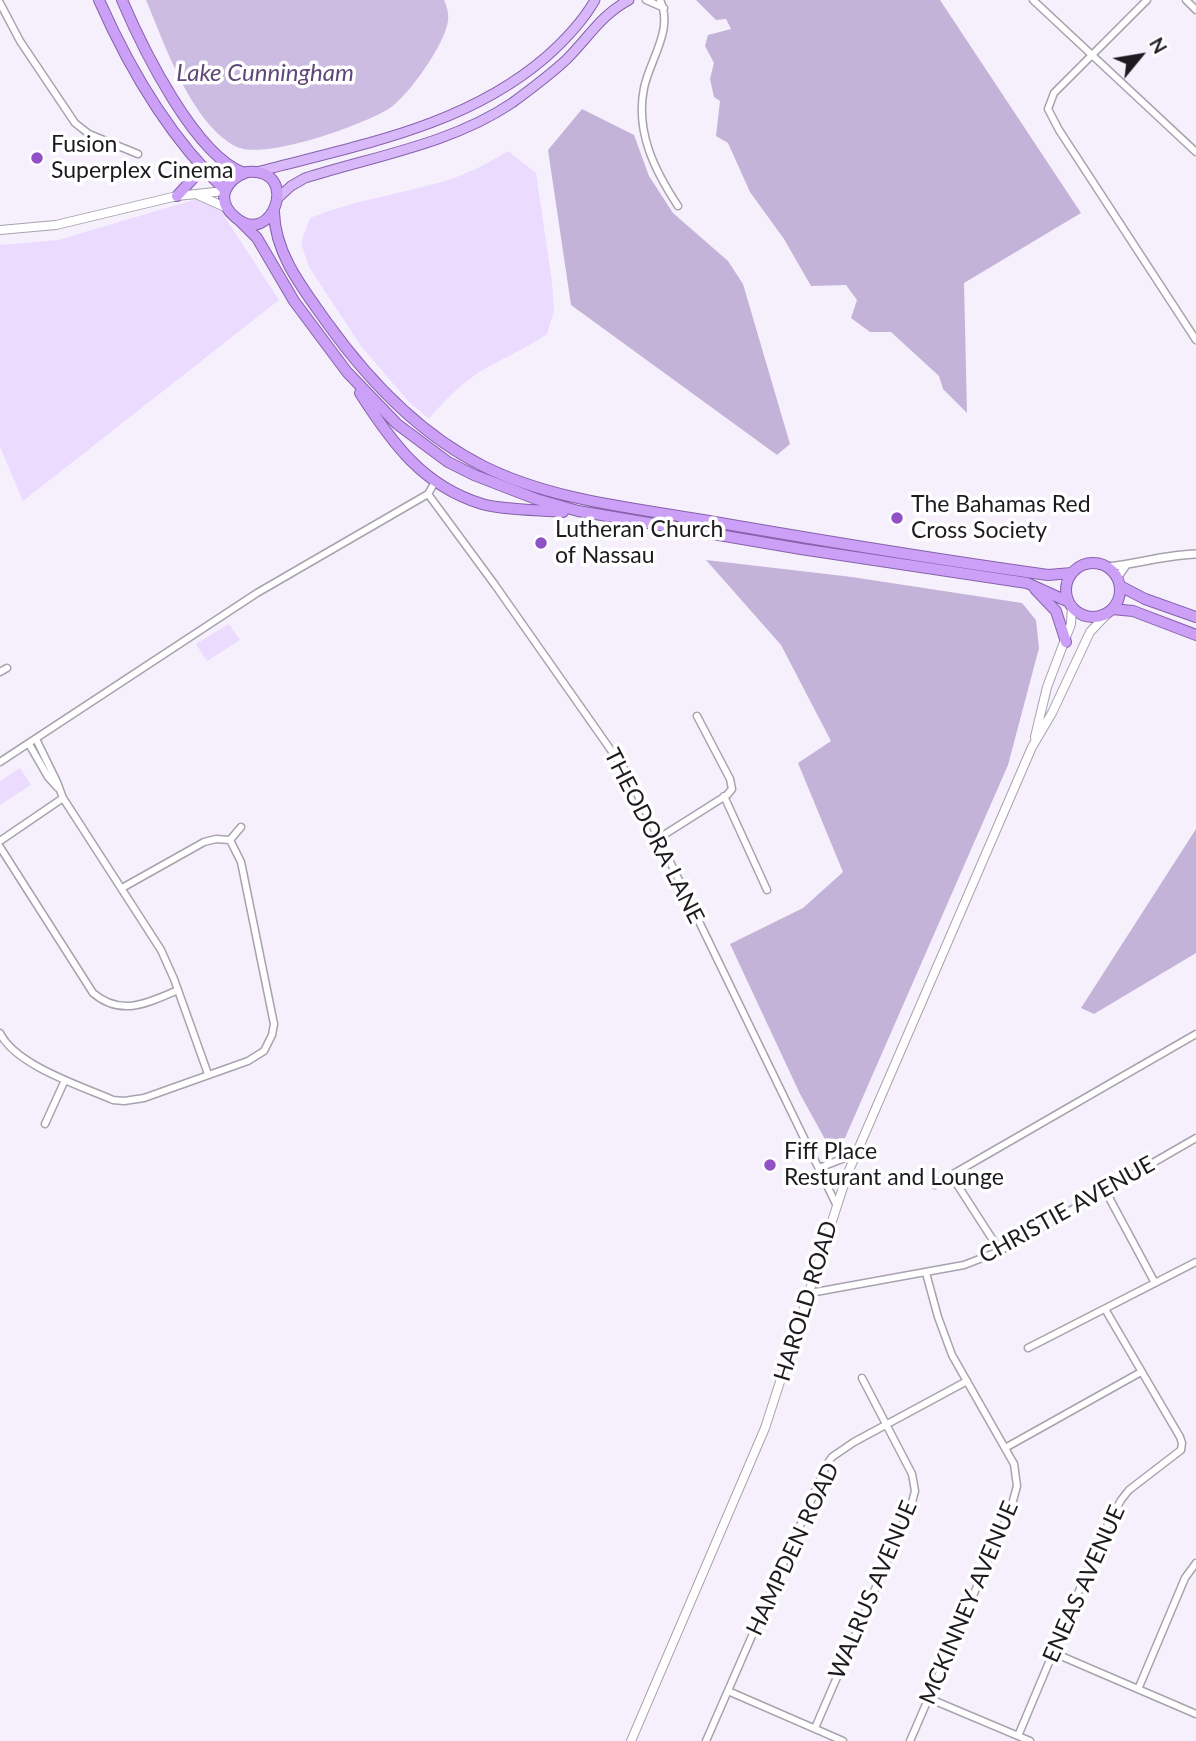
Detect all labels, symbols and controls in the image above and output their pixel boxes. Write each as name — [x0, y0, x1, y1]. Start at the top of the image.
north arrow — [1105, 21, 1175, 91]
text: N — [1145, 33, 1172, 57]
water label: Lake Cunningham — [176, 59, 354, 87]
place label: Fusion Superplex Cinema — [51, 131, 233, 185]
marker: Fusion Superplex Cinema — [29, 150, 45, 166]
place label: The Bahamas Red Cross Society — [911, 491, 1091, 545]
marker: The Bahamas Red Cross Society — [889, 510, 905, 526]
place label: Lutheran Church of Nassau — [555, 516, 723, 570]
marker: Lutheran Church of Nassau — [533, 535, 549, 551]
street label: THEODORA LANE — [598, 744, 710, 928]
place label: Fiff Place Resturant and Lounge — [784, 1138, 1004, 1192]
street label: CHRISTIE AVENUE — [974, 1150, 1160, 1270]
marker: Fiff Place Resturant and Lounge — [762, 1157, 778, 1173]
street label: HAROLD ROAD — [768, 1217, 844, 1385]
street label: HAMPDEN ROAD — [741, 1458, 845, 1640]
street label: WALRUS AVENUE — [823, 1497, 923, 1683]
street label: MCKINNEY AVENUE — [914, 1497, 1024, 1709]
street label: ENEAS AVENUE — [1037, 1501, 1131, 1667]

